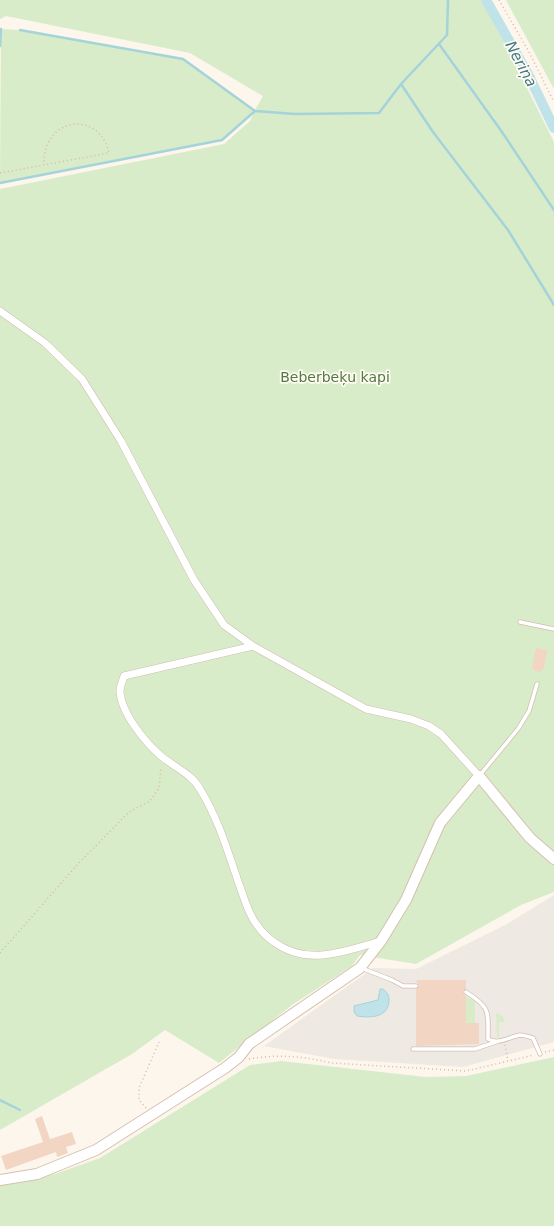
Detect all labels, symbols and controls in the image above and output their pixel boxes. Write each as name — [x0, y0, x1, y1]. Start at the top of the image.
water label: Neriņa — [501, 38, 541, 90]
park label: Beberbeķu kapi — [280, 369, 390, 386]

